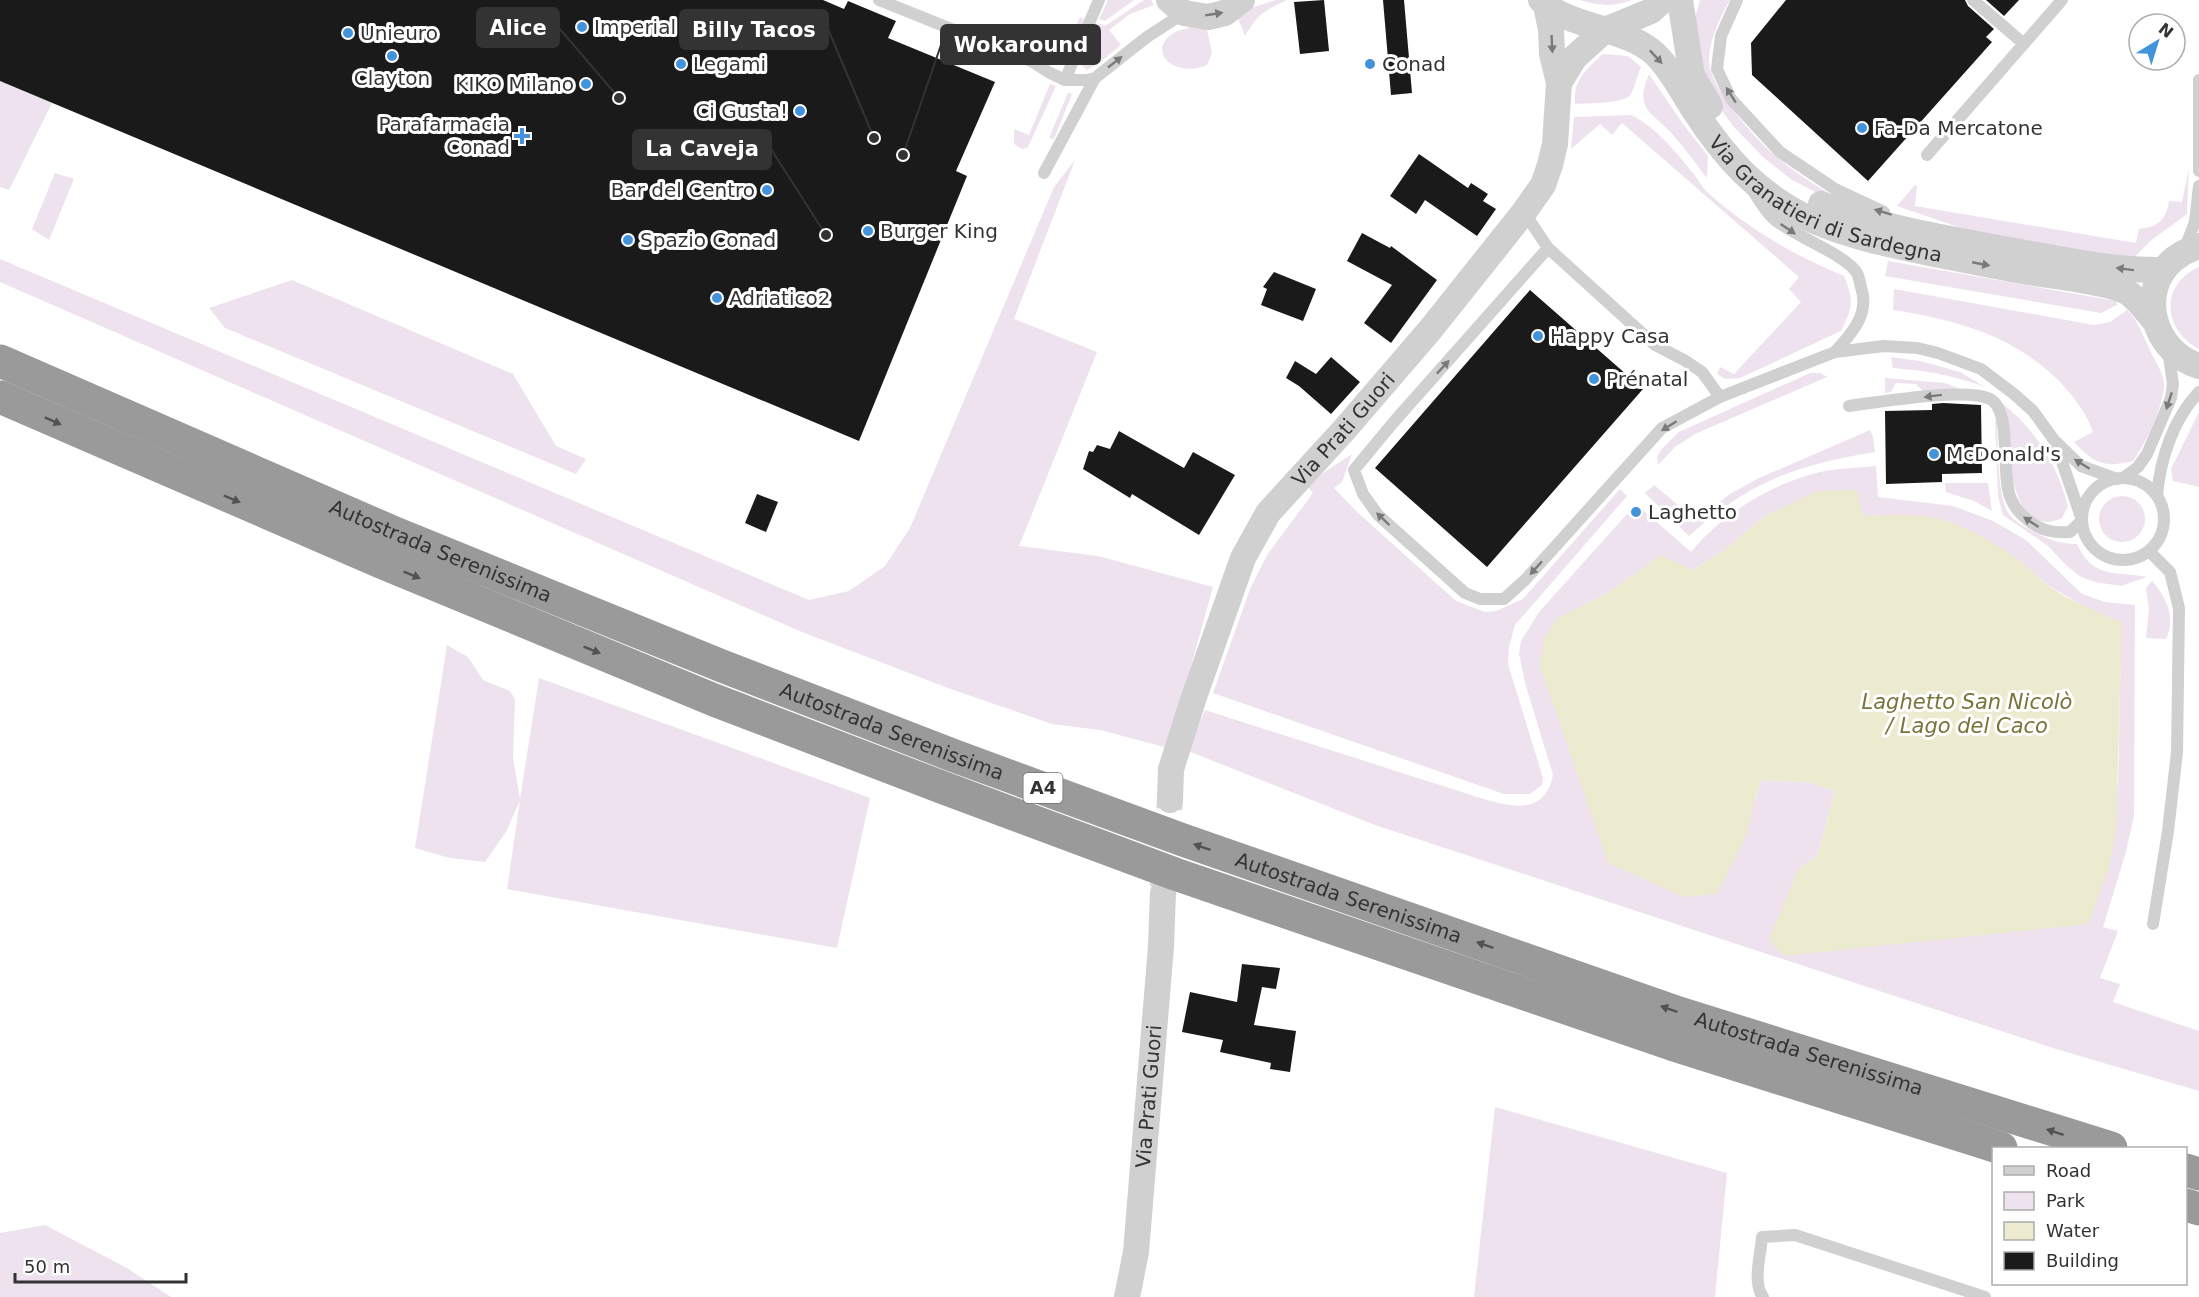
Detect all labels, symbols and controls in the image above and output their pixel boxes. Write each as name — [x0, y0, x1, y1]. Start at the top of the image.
callout: Alice — [477, 8, 559, 47]
callout: Billy Tacos — [680, 10, 828, 49]
one-way arrow — [1205, 10, 1224, 19]
north arrow — [2127, 12, 2187, 72]
place label: Imperial — [594, 15, 676, 39]
text: Alice — [489, 16, 547, 40]
text: Billy Tacos — [692, 18, 816, 42]
text: N — [2155, 19, 2177, 42]
marker: Imperial — [575, 20, 589, 34]
place label: Unieuro — [360, 21, 438, 45]
callout: Wokaround — [941, 25, 1100, 64]
marker: Unieuro — [341, 26, 355, 40]
text: Wokaround — [954, 33, 1088, 57]
one-way arrow — [1547, 35, 1557, 54]
marker: Clayton — [385, 49, 399, 63]
one-way arrow — [1649, 49, 1663, 64]
place label: Legami — [693, 52, 766, 76]
place label: Conad — [1382, 52, 1446, 76]
one-way arrow — [1107, 56, 1123, 69]
marker: Legami — [674, 57, 688, 71]
marker: Conad — [1363, 57, 1377, 71]
place label: Clayton — [354, 66, 430, 90]
place label: KIKO Milano — [455, 72, 574, 96]
marker: KIKO Milano — [579, 77, 593, 91]
one-way arrow — [1726, 87, 1737, 104]
place label: Ci Gusta! — [695, 99, 788, 123]
marker: Ci Gusta! — [793, 104, 807, 118]
place label: Parafarmacia Conad — [378, 112, 510, 159]
place label: Fa-Da Mercatone — [1874, 116, 2043, 140]
marker: Fa-Da Mercatone — [1855, 121, 1869, 135]
marker: Parafarmacia Conad — [515, 129, 529, 143]
callout: La Caveja — [633, 130, 771, 169]
street label: Via Granatieri di Sardegna — [1704, 131, 1944, 267]
text: La Caveja — [645, 137, 759, 161]
place label: Bar del Centro — [611, 178, 755, 202]
marker: Bar del Centro — [760, 183, 774, 197]
one-way arrow — [1874, 207, 1892, 216]
place label: Burger King — [880, 219, 998, 243]
one-way arrow — [1780, 223, 1796, 234]
marker: Burger King — [861, 224, 875, 238]
place label: Spazio Conad — [640, 228, 776, 252]
marker: Spazio Conad — [621, 233, 635, 247]
one-way arrow — [1972, 260, 1991, 269]
one-way arrow — [2116, 265, 2135, 274]
place label: Adriatico2 — [729, 286, 830, 310]
marker: Adriatico2 — [710, 291, 724, 305]
place label: Happy Casa — [1550, 324, 1670, 348]
marker: Happy Casa — [1531, 329, 1545, 343]
one-way arrow — [1436, 360, 1450, 374]
place label: Prénatal — [1606, 367, 1688, 391]
street label: Via Prati Guori — [1287, 368, 1400, 491]
marker: Prénatal — [1587, 372, 1601, 386]
one-way arrow — [1923, 391, 1942, 401]
one-way arrow — [2164, 393, 2173, 411]
one-way arrow — [45, 417, 62, 426]
one-way arrow — [1661, 420, 1677, 431]
place label: McDonald's — [1946, 442, 2061, 466]
marker: McDonald's — [1927, 447, 1941, 461]
one-way arrow — [2074, 459, 2091, 470]
one-way arrow — [224, 494, 241, 503]
street label: Autostrada Serenissima — [326, 494, 555, 608]
place label: Laghetto — [1648, 500, 1737, 524]
marker: Laghetto — [1629, 505, 1643, 519]
one-way arrow — [1377, 513, 1391, 527]
one-way arrow — [2024, 516, 2040, 528]
one-way arrow — [1530, 561, 1544, 575]
one-way arrow — [403, 570, 421, 580]
one-way arrow — [583, 646, 601, 655]
street label: Autostrada Serenissima — [777, 678, 1007, 785]
water label: Laghetto San Nicolò / Lago del Caco — [1862, 690, 2072, 738]
road number: A4 — [1024, 773, 1062, 803]
one-way arrow — [1193, 841, 1211, 851]
street label: Autostrada Serenissima — [1232, 847, 1465, 948]
one-way arrow — [1476, 940, 1494, 950]
one-way arrow — [1660, 1004, 1678, 1014]
street label: Autostrada Serenissima — [1692, 1007, 1926, 1101]
street label: Via Prati Guori — [1131, 1024, 1167, 1169]
one-way arrow — [2046, 1126, 2064, 1136]
legend — [1992, 1147, 2187, 1285]
text: Road — [2046, 1160, 2091, 1181]
text: Park — [2046, 1190, 2085, 1211]
text: Water — [2046, 1220, 2100, 1241]
scale bar — [15, 1246, 186, 1284]
text: Building — [2046, 1250, 2119, 1271]
text: 50 m — [24, 1256, 70, 1277]

